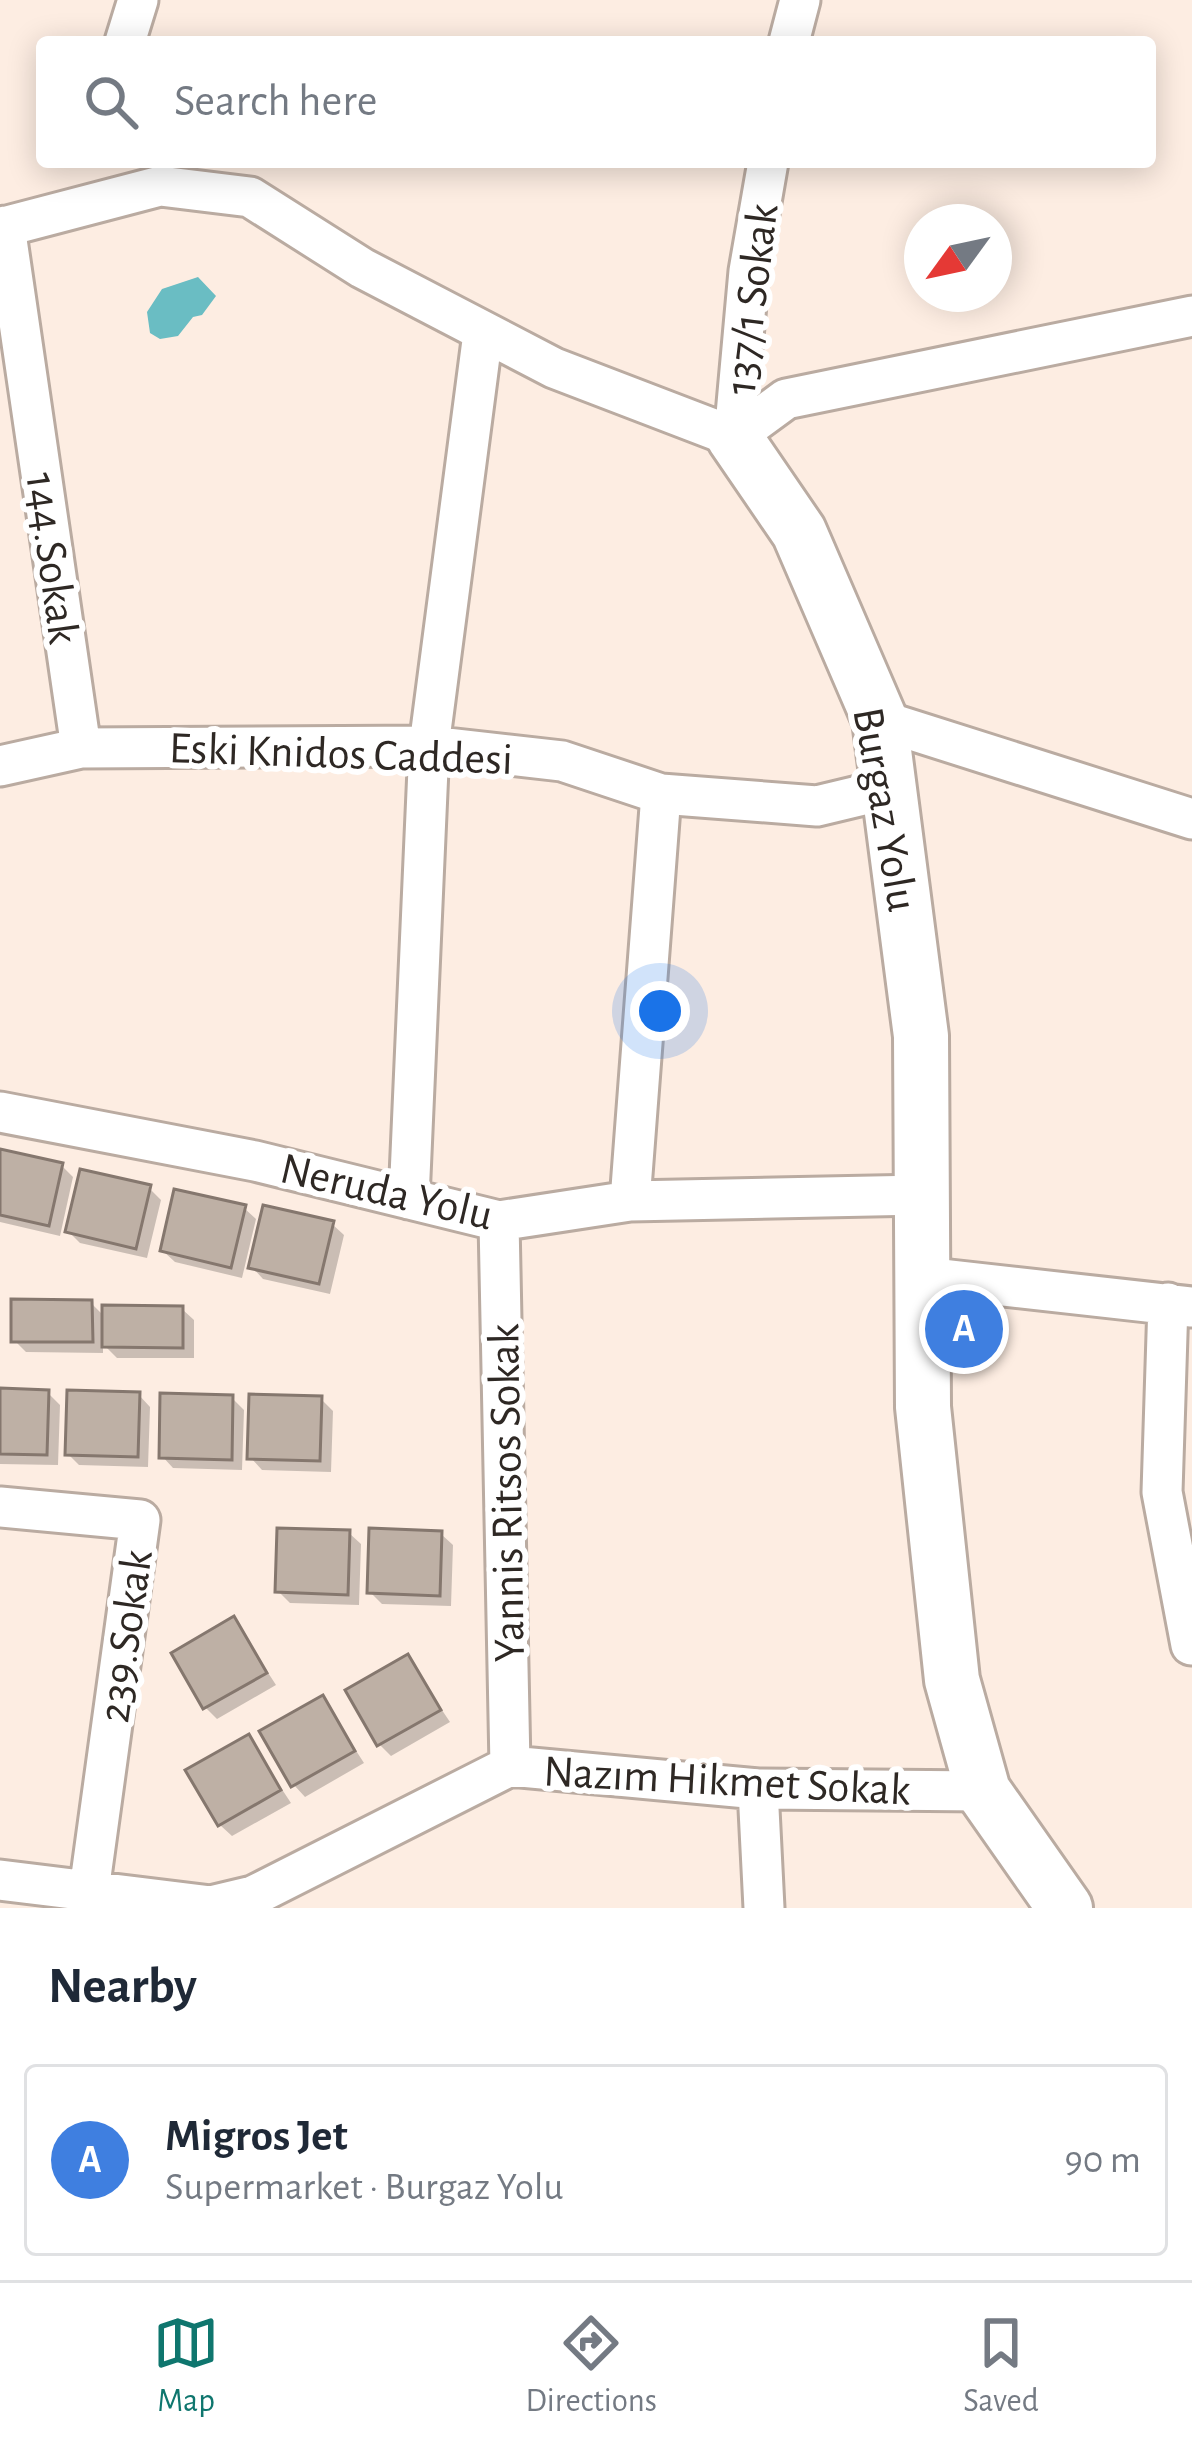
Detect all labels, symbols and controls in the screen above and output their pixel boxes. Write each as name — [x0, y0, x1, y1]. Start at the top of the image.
search box — [36, 36, 1156, 168]
icon: search — [78, 69, 144, 135]
text: Search here — [174, 79, 377, 124]
street label: 137/1 Sokak — [718, 201, 787, 397]
north arrow — [904, 204, 1012, 312]
street label: 144.Sokak — [17, 470, 86, 647]
street label: Burgaz Yolu — [844, 704, 925, 915]
street label: Eski Knidos Caddesi — [168, 726, 514, 783]
your location — [630, 981, 690, 1041]
street label: Neruda Yolu — [276, 1146, 497, 1239]
pin: A — [925, 1284, 1003, 1374]
street label: Yannis Ritsos Sokak — [482, 1323, 533, 1663]
street label: 239.Sokak — [92, 1547, 161, 1726]
street label: Nazım Hikmet Sokak — [542, 1749, 912, 1814]
text: Nearby — [48, 1961, 197, 2012]
text: Migros Jet — [165, 2114, 348, 2159]
text: A — [78, 2141, 102, 2180]
text: 90 m — [1064, 2141, 1141, 2180]
text: Supermarket · Burgaz Yolu — [165, 2168, 563, 2207]
tab: Map — [153, 2310, 219, 2422]
tab: Directions — [525, 2310, 657, 2422]
tab: Saved — [963, 2310, 1039, 2422]

